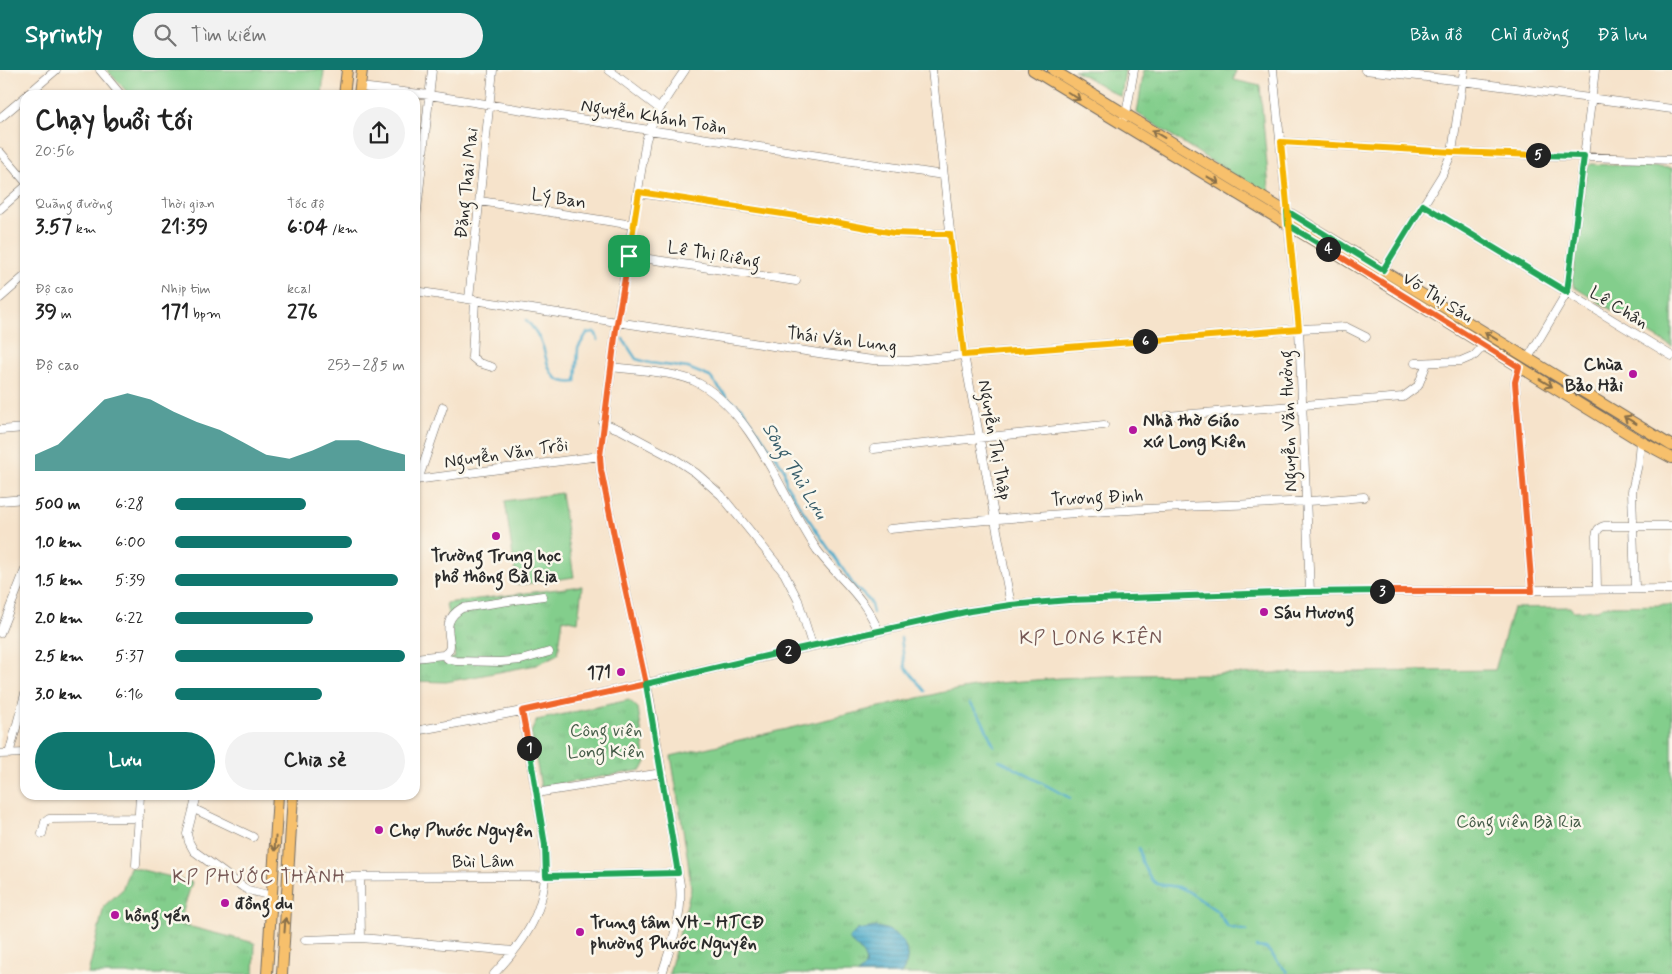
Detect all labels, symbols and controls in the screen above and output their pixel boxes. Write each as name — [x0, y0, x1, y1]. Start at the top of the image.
search box — [133, 13, 483, 58]
text: Sprintly — [25, 20, 103, 51]
icon: search — [151, 21, 179, 49]
text: Tìm kiếm — [191, 23, 267, 48]
text: Bản đồ — [1410, 23, 1462, 47]
text: Chỉ đường — [1490, 23, 1569, 47]
text: Đã lưu — [1597, 23, 1647, 47]
one-way arrow — [1067, 91, 1081, 101]
street label: Nguyễn Khánh Toàn — [579, 94, 729, 142]
text: Chạy buổi tối — [35, 103, 193, 140]
button: share — [353, 107, 405, 159]
street label: Đặng Thai Mai — [449, 126, 487, 240]
one-way arrow — [1152, 128, 1166, 138]
text: 20:56 — [35, 141, 75, 162]
pin: 5 — [1526, 142, 1550, 168]
text: 5 — [1534, 146, 1543, 164]
one-way arrow — [1206, 176, 1220, 186]
street label: Lý Ban — [530, 183, 588, 215]
text: Quãng đường — [35, 195, 113, 213]
text: Thời gian — [161, 195, 215, 213]
text: Tốc độ — [287, 195, 325, 213]
text: 3.57 — [35, 213, 72, 241]
text: 21:39 — [161, 213, 208, 241]
text: 6:04 — [287, 213, 328, 241]
text: km — [72, 220, 96, 238]
text: /km — [328, 220, 358, 238]
pin — [608, 235, 650, 277]
street label: Lê Thị Riêng — [665, 236, 762, 276]
pin: 4 — [1316, 236, 1340, 262]
text: 4 — [1324, 240, 1333, 258]
icon: arrive — [615, 242, 643, 270]
street label: Võ Thị Sáu — [1398, 267, 1477, 329]
text: Độ cao — [35, 280, 73, 298]
text: Nhịp tim — [161, 280, 211, 298]
text: kcal — [287, 280, 311, 298]
street label: Lê Chân — [1585, 281, 1652, 335]
text: 39 — [35, 298, 57, 326]
text: 171 — [161, 298, 189, 326]
text: 276 — [287, 298, 318, 326]
text: m — [57, 305, 72, 323]
text: bpm — [189, 305, 221, 323]
street label: Thái Văn Lung — [785, 321, 898, 359]
pin: 6 — [1132, 328, 1158, 354]
one-way arrow — [1485, 331, 1499, 341]
text: 6 — [1142, 332, 1149, 350]
street label: Nguyễn Văn Hưởng — [1275, 350, 1305, 492]
place label: Chùa Bảo Hải — [1565, 353, 1623, 398]
text: Độ cao — [35, 355, 79, 376]
text: 253–285 m — [327, 355, 405, 376]
marker: Chùa Bảo Hải — [1627, 368, 1639, 380]
street label: Nguyễn Thị Thập — [970, 378, 1016, 503]
one-way arrow — [1538, 379, 1552, 389]
place label: Nhà thờ Giáo xứ Long Kiên — [1143, 409, 1246, 456]
one-way arrow — [1624, 415, 1638, 425]
water label: Sông Thủ Lựu — [754, 418, 834, 526]
marker: Nhà thờ Giáo xứ Long Kiên — [1127, 424, 1139, 436]
street label: Nguyễn Văn Trỗi — [443, 433, 570, 477]
street label: Trương Định — [1050, 484, 1144, 514]
text: 500 m — [35, 494, 80, 515]
text: 6:28 — [115, 494, 144, 515]
marker: Trường Trung học phổ thông Bà Rịa — [490, 530, 502, 542]
text: 1.0 km — [35, 532, 82, 553]
text: 6:00 — [115, 532, 146, 553]
place label: Trường Trung học phổ thông Bà Rịa — [431, 544, 562, 591]
text: 1.5 km — [35, 570, 83, 591]
text: 5:39 — [115, 570, 146, 591]
pin: 3 — [1370, 578, 1394, 604]
text: 3 — [1379, 582, 1386, 600]
place label: Sáu Hương — [1274, 601, 1354, 627]
marker: Sáu Hương — [1258, 606, 1270, 618]
text: 2.0 km — [35, 608, 83, 629]
text: 6:22 — [115, 608, 144, 629]
district label: KP LONG KIÊN — [1019, 625, 1163, 651]
pin: 2 — [776, 638, 800, 664]
text: 2 — [785, 642, 792, 660]
text: 2.5 km — [35, 646, 83, 667]
text: 5:37 — [115, 646, 144, 667]
place label: 171 — [587, 661, 611, 685]
marker: 171 — [615, 666, 627, 678]
text: 3.0 km — [35, 684, 82, 705]
text: 6:16 — [115, 684, 143, 705]
park label: Công viên Long Kiên — [567, 719, 645, 765]
button: Lưu — [35, 732, 215, 790]
button: Chia sẻ — [225, 732, 405, 790]
pin: 1 — [516, 736, 542, 760]
text: 1 — [526, 739, 533, 757]
park label: Công viên Bà Rịa — [1456, 810, 1582, 836]
place label: Chợ Phước Nguyên — [389, 819, 533, 845]
marker: Chợ Phước Nguyên — [373, 824, 385, 836]
one-way arrow — [271, 835, 280, 851]
street label: Bùi Lâm — [452, 849, 514, 875]
district label: KP PHƯỚC THÀNH — [172, 865, 346, 890]
place label: đồng du — [235, 892, 292, 918]
marker: đồng du — [219, 897, 231, 909]
place label: hồng yến — [125, 904, 190, 930]
marker: hồng yến — [109, 909, 121, 921]
place label: Trung tâm VH - HTCĐ phường Phước Nguyên — [590, 911, 764, 958]
one-way arrow — [280, 918, 289, 934]
marker: Trung tâm VH - HTCĐ phường Phước Nguyên — [574, 926, 586, 938]

